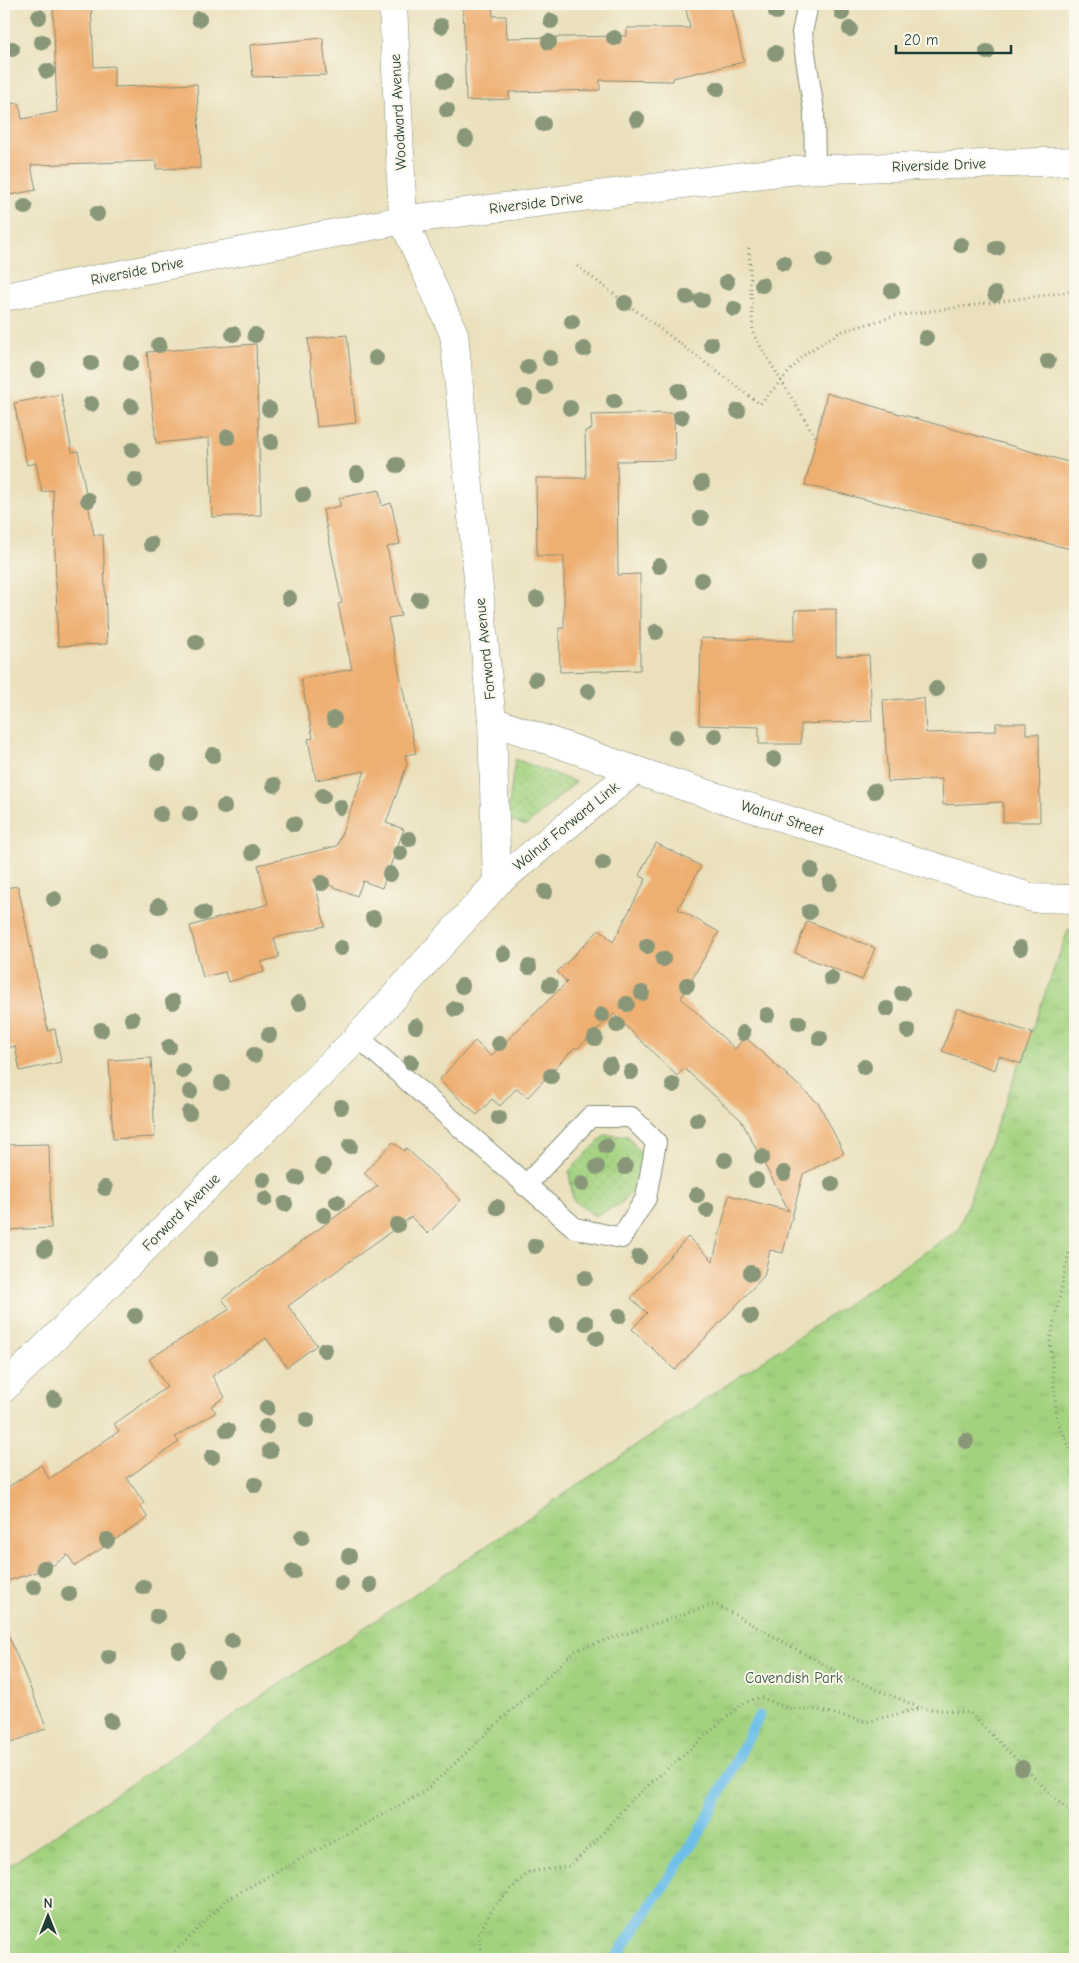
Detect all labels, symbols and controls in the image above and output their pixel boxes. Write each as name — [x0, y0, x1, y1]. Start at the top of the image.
scale bar — [896, 22, 1012, 54]
text: 20 m — [904, 31, 938, 49]
street label: Woodward Avenue — [386, 53, 410, 171]
street label: Riverside Drive — [892, 154, 987, 176]
street label: Riverside Drive — [488, 188, 584, 218]
street label: Riverside Drive — [89, 253, 185, 289]
street label: Forward Avenue — [471, 597, 499, 701]
street label: Walnut Forward Link — [509, 777, 623, 874]
street label: Walnut Street — [738, 796, 826, 840]
street label: Forward Avenue — [138, 1169, 224, 1255]
park label: Cavendish Park — [745, 1669, 844, 1687]
north arrow — [22, 1890, 72, 1940]
text: N — [43, 1895, 53, 1912]

